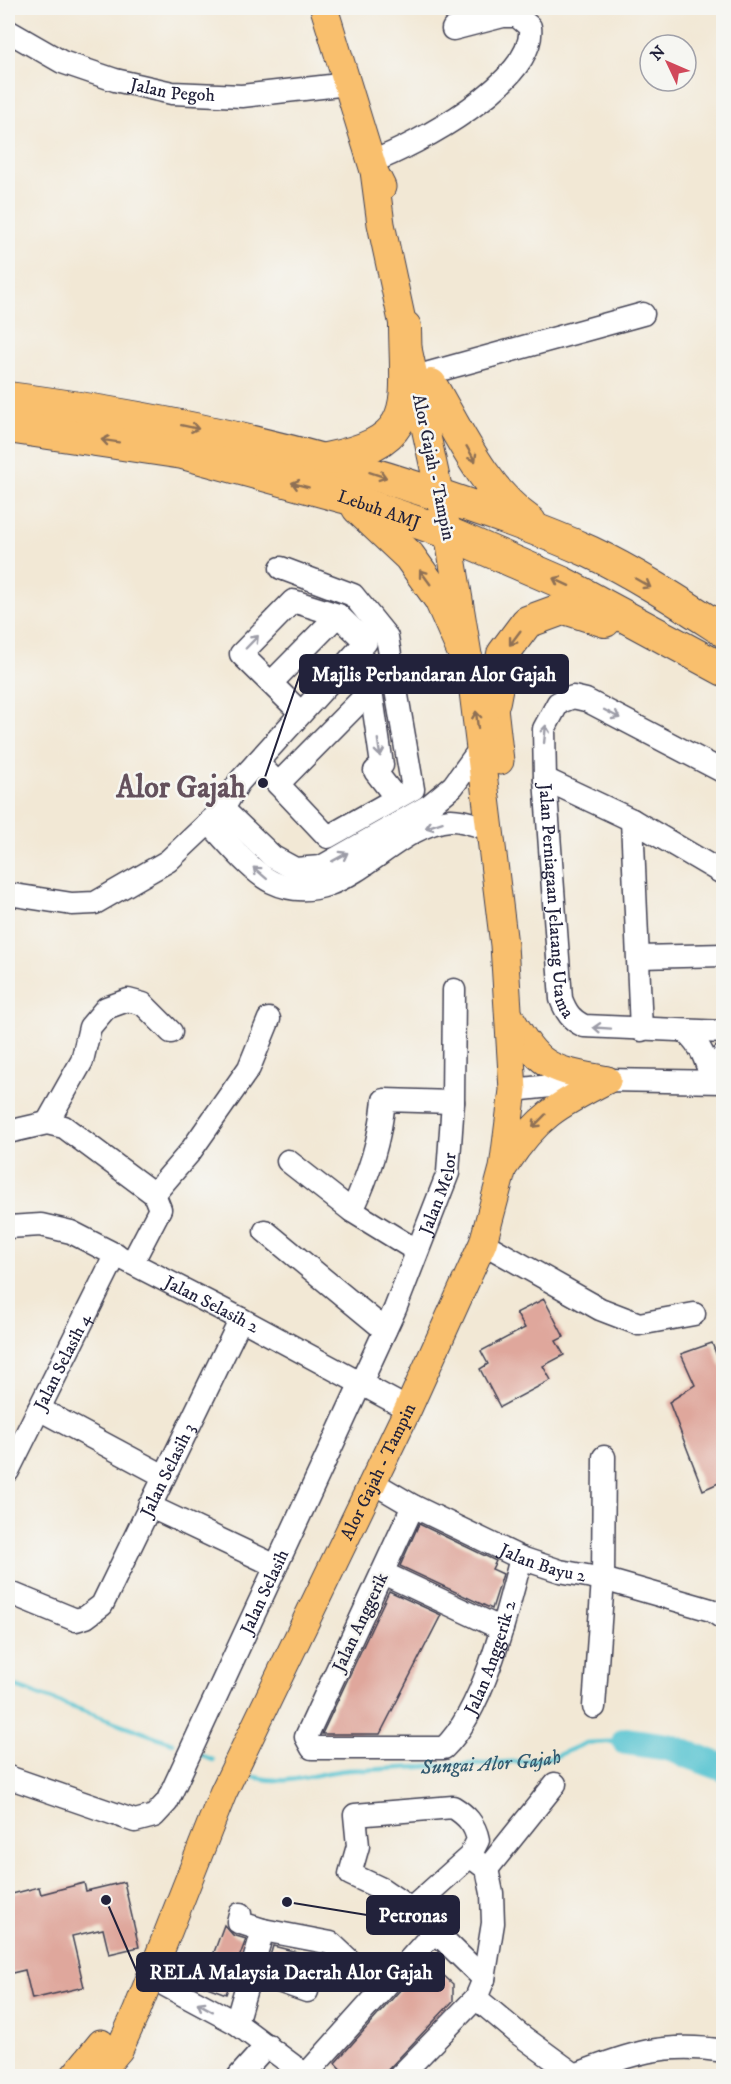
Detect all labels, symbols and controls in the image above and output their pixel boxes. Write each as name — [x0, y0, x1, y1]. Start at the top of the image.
north arrow — [638, 33, 698, 93]
text: N — [646, 42, 670, 65]
street label: Jalan Pegoh — [126, 73, 216, 107]
street label: Alor Gajah - Tampin — [407, 392, 459, 543]
one-way arrow — [180, 422, 199, 434]
one-way arrow — [101, 436, 121, 447]
one-way arrow — [465, 445, 477, 462]
one-way arrow — [368, 471, 387, 482]
one-way arrow — [291, 479, 310, 490]
street label: Lebuh AMJ — [335, 486, 423, 535]
one-way arrow — [419, 570, 431, 586]
one-way arrow — [553, 576, 571, 588]
one-way arrow — [634, 577, 651, 589]
one-way arrow — [509, 630, 522, 646]
one-way arrow — [245, 635, 260, 650]
callout: Majlis Perbandaran Alor Gajah — [300, 655, 568, 693]
text: Majlis Perbandaran Alor Gajah — [312, 663, 557, 688]
one-way arrow — [603, 708, 620, 720]
one-way arrow — [471, 711, 482, 730]
one-way arrow — [540, 725, 551, 745]
one-way arrow — [374, 738, 385, 758]
district label: Alor Gajah — [115, 770, 246, 807]
street label: Jalan Perniagaan Jelatang Utama — [533, 781, 578, 1023]
one-way arrow — [425, 820, 444, 831]
one-way arrow — [331, 851, 348, 863]
one-way arrow — [253, 866, 268, 880]
one-way arrow — [593, 1022, 613, 1033]
one-way arrow — [532, 1114, 547, 1128]
street label: Jalan Melor — [414, 1152, 461, 1240]
street label: Jalan Selasih 2 — [158, 1271, 263, 1339]
street label: Jalan Selasih 4 — [29, 1310, 97, 1416]
street label: Alor Gajah - Tampin — [336, 1400, 421, 1544]
street label: Jalan Selasih 3 — [136, 1420, 201, 1523]
street label: Jalan Bayu 2 — [494, 1538, 588, 1588]
street label: Jalan Selasih — [235, 1546, 295, 1640]
street label: Jalan Anggerik — [328, 1569, 393, 1677]
street label: Jalan Anggerik 2 — [459, 1598, 521, 1721]
water label: Sungai Alor Gajah — [419, 1744, 566, 1781]
callout: Petronas — [367, 1896, 459, 1934]
text: Petronas — [379, 1904, 448, 1929]
callout: RELA Malaysia Daerah Alor Gajah — [137, 1953, 444, 1991]
text: RELA Malaysia Daerah Alor Gajah — [149, 1961, 433, 1986]
one-way arrow — [197, 2001, 215, 2012]

